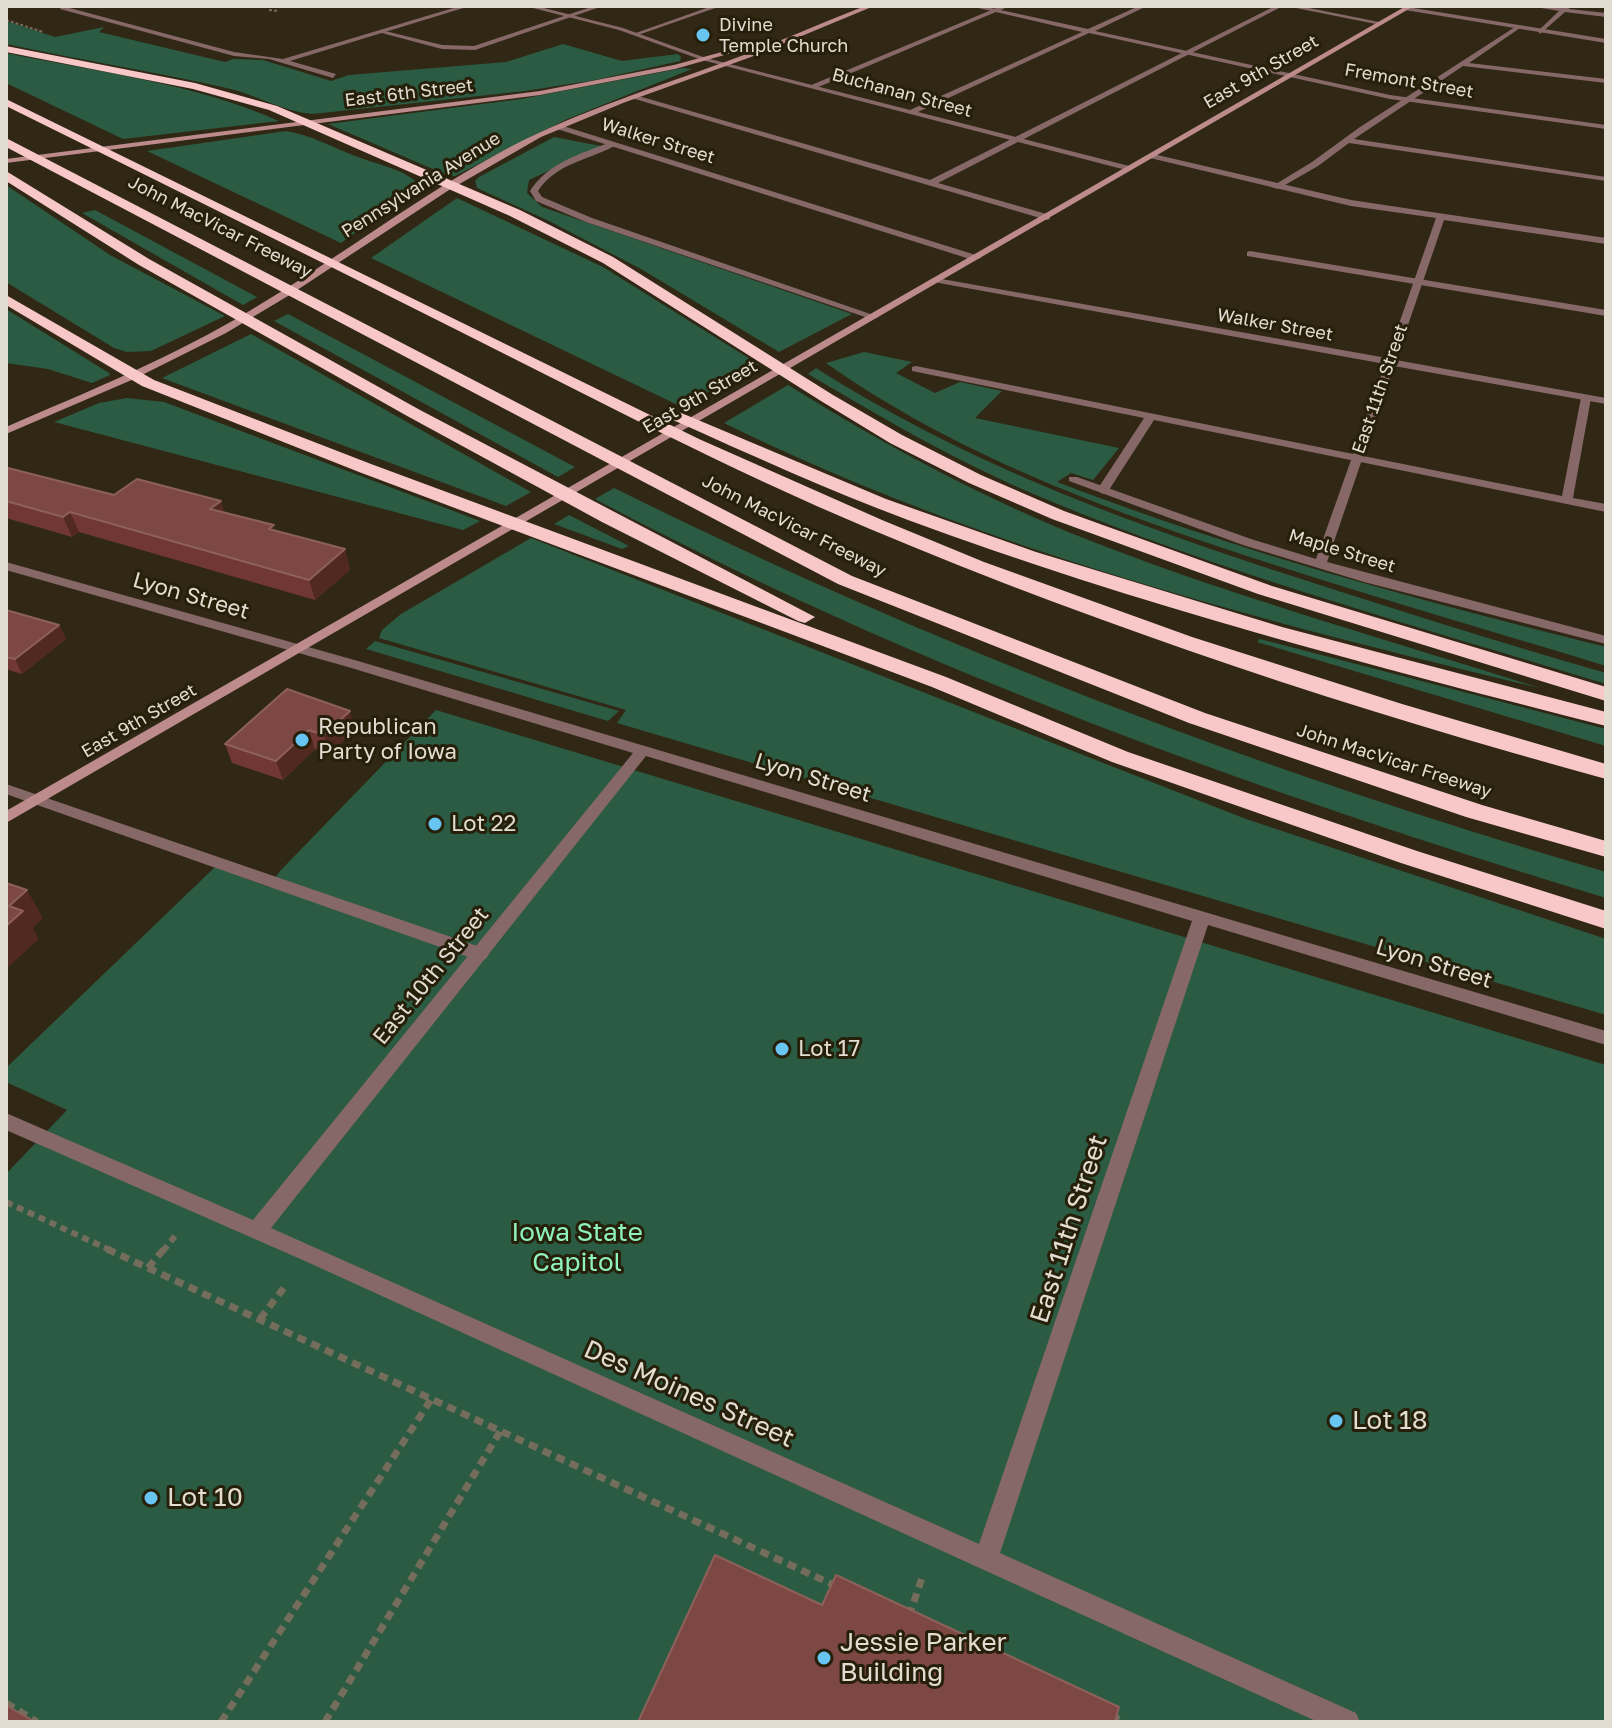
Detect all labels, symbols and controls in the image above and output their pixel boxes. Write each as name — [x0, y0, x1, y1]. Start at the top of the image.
place label: Divine Temple Church — [719, 14, 848, 56]
marker: Divine Temple Church — [694, 26, 712, 44]
street label: East 9th Street — [1200, 30, 1322, 114]
street label: Fremont Street — [1343, 59, 1475, 103]
street label: Buchanan Street — [830, 64, 974, 122]
street label: East 6th Street — [344, 74, 474, 112]
street label: Walker Street — [599, 113, 717, 169]
street label: Pennsylvania Avenue — [338, 127, 504, 243]
street label: John MacVicar Freeway — [124, 171, 316, 283]
street label: Walker Street — [1215, 304, 1335, 346]
street label: East 11th Street — [1348, 321, 1412, 457]
street label: East 9th Street — [639, 355, 761, 439]
street label: John MacVicar Freeway — [698, 470, 890, 582]
street label: Maple Street — [1286, 525, 1398, 577]
street label: Lyon Street — [130, 567, 252, 625]
street label: East 9th Street — [78, 679, 200, 763]
place label: Republican Party of Iowa — [318, 714, 457, 766]
street label: John MacVicar Freeway — [1294, 719, 1494, 803]
marker: Republican Party of Iowa — [293, 731, 311, 749]
street label: Lyon Street — [752, 748, 874, 808]
place label: Lot 22 — [451, 811, 516, 837]
marker: Lot 22 — [426, 815, 444, 833]
street label: East 10th Street — [368, 902, 494, 1050]
street label: Lyon Street — [1373, 934, 1495, 994]
place label: Lot 17 — [798, 1036, 860, 1062]
marker: Lot 17 — [773, 1040, 791, 1058]
street label: East 11th Street — [1024, 1131, 1114, 1327]
park label: Iowa State Capitol — [511, 1217, 643, 1278]
street label: Des Moines Street — [579, 1334, 799, 1454]
place label: Lot 18 — [1352, 1405, 1428, 1437]
marker: Lot 18 — [1327, 1412, 1345, 1430]
place label: Lot 10 — [167, 1482, 243, 1514]
marker: Lot 10 — [142, 1489, 160, 1507]
place label: Jessie Parker Building — [840, 1627, 1007, 1688]
marker: Jessie Parker Building — [815, 1649, 833, 1667]

